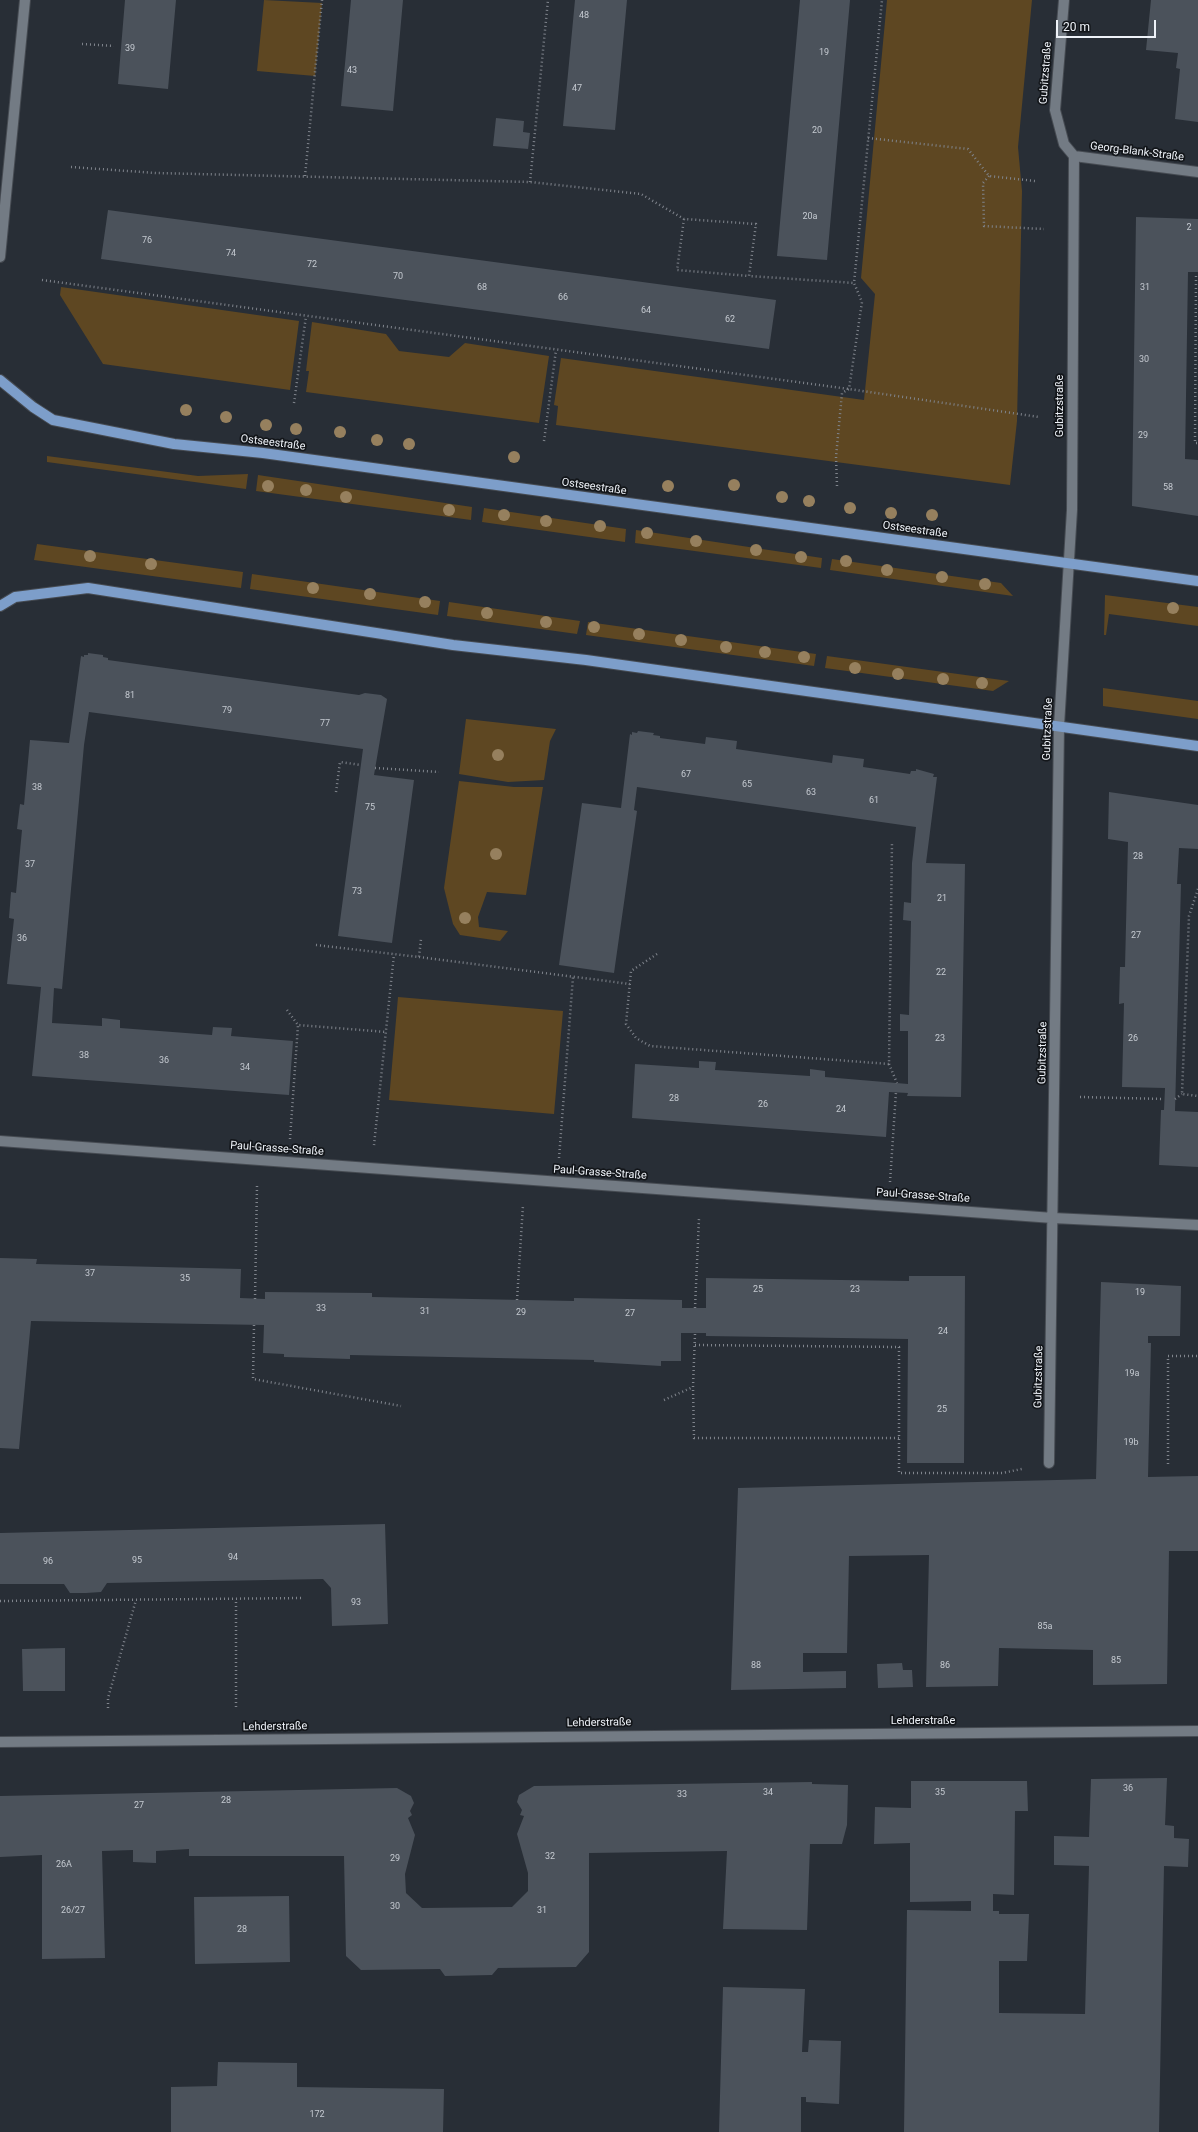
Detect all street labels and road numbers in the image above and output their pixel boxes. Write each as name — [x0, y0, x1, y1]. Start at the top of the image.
street label: Gubitzstraße — [1037, 41, 1055, 105]
street label: Georg-Blank-Straße — [1089, 140, 1185, 164]
street label: Gubitzstraße — [1053, 375, 1067, 437]
street label: Ostseestraße — [240, 432, 306, 454]
street label: Ostseestraße — [561, 476, 627, 498]
street label: Ostseestraße — [882, 519, 948, 541]
street label: Gubitzstraße — [1040, 697, 1056, 761]
street label: Gubitzstraße — [1036, 1022, 1050, 1084]
street label: Paul-Grasse-Straße — [230, 1139, 324, 1159]
street label: Paul-Grasse-Straße — [553, 1163, 647, 1183]
street label: Paul-Grasse-Straße — [876, 1186, 970, 1206]
street label: Gubitzstraße — [1032, 1346, 1046, 1408]
street label: Lehderstraße — [891, 1714, 955, 1728]
street label: Lehderstraße — [567, 1716, 631, 1730]
street label: Lehderstraße — [243, 1720, 307, 1734]

